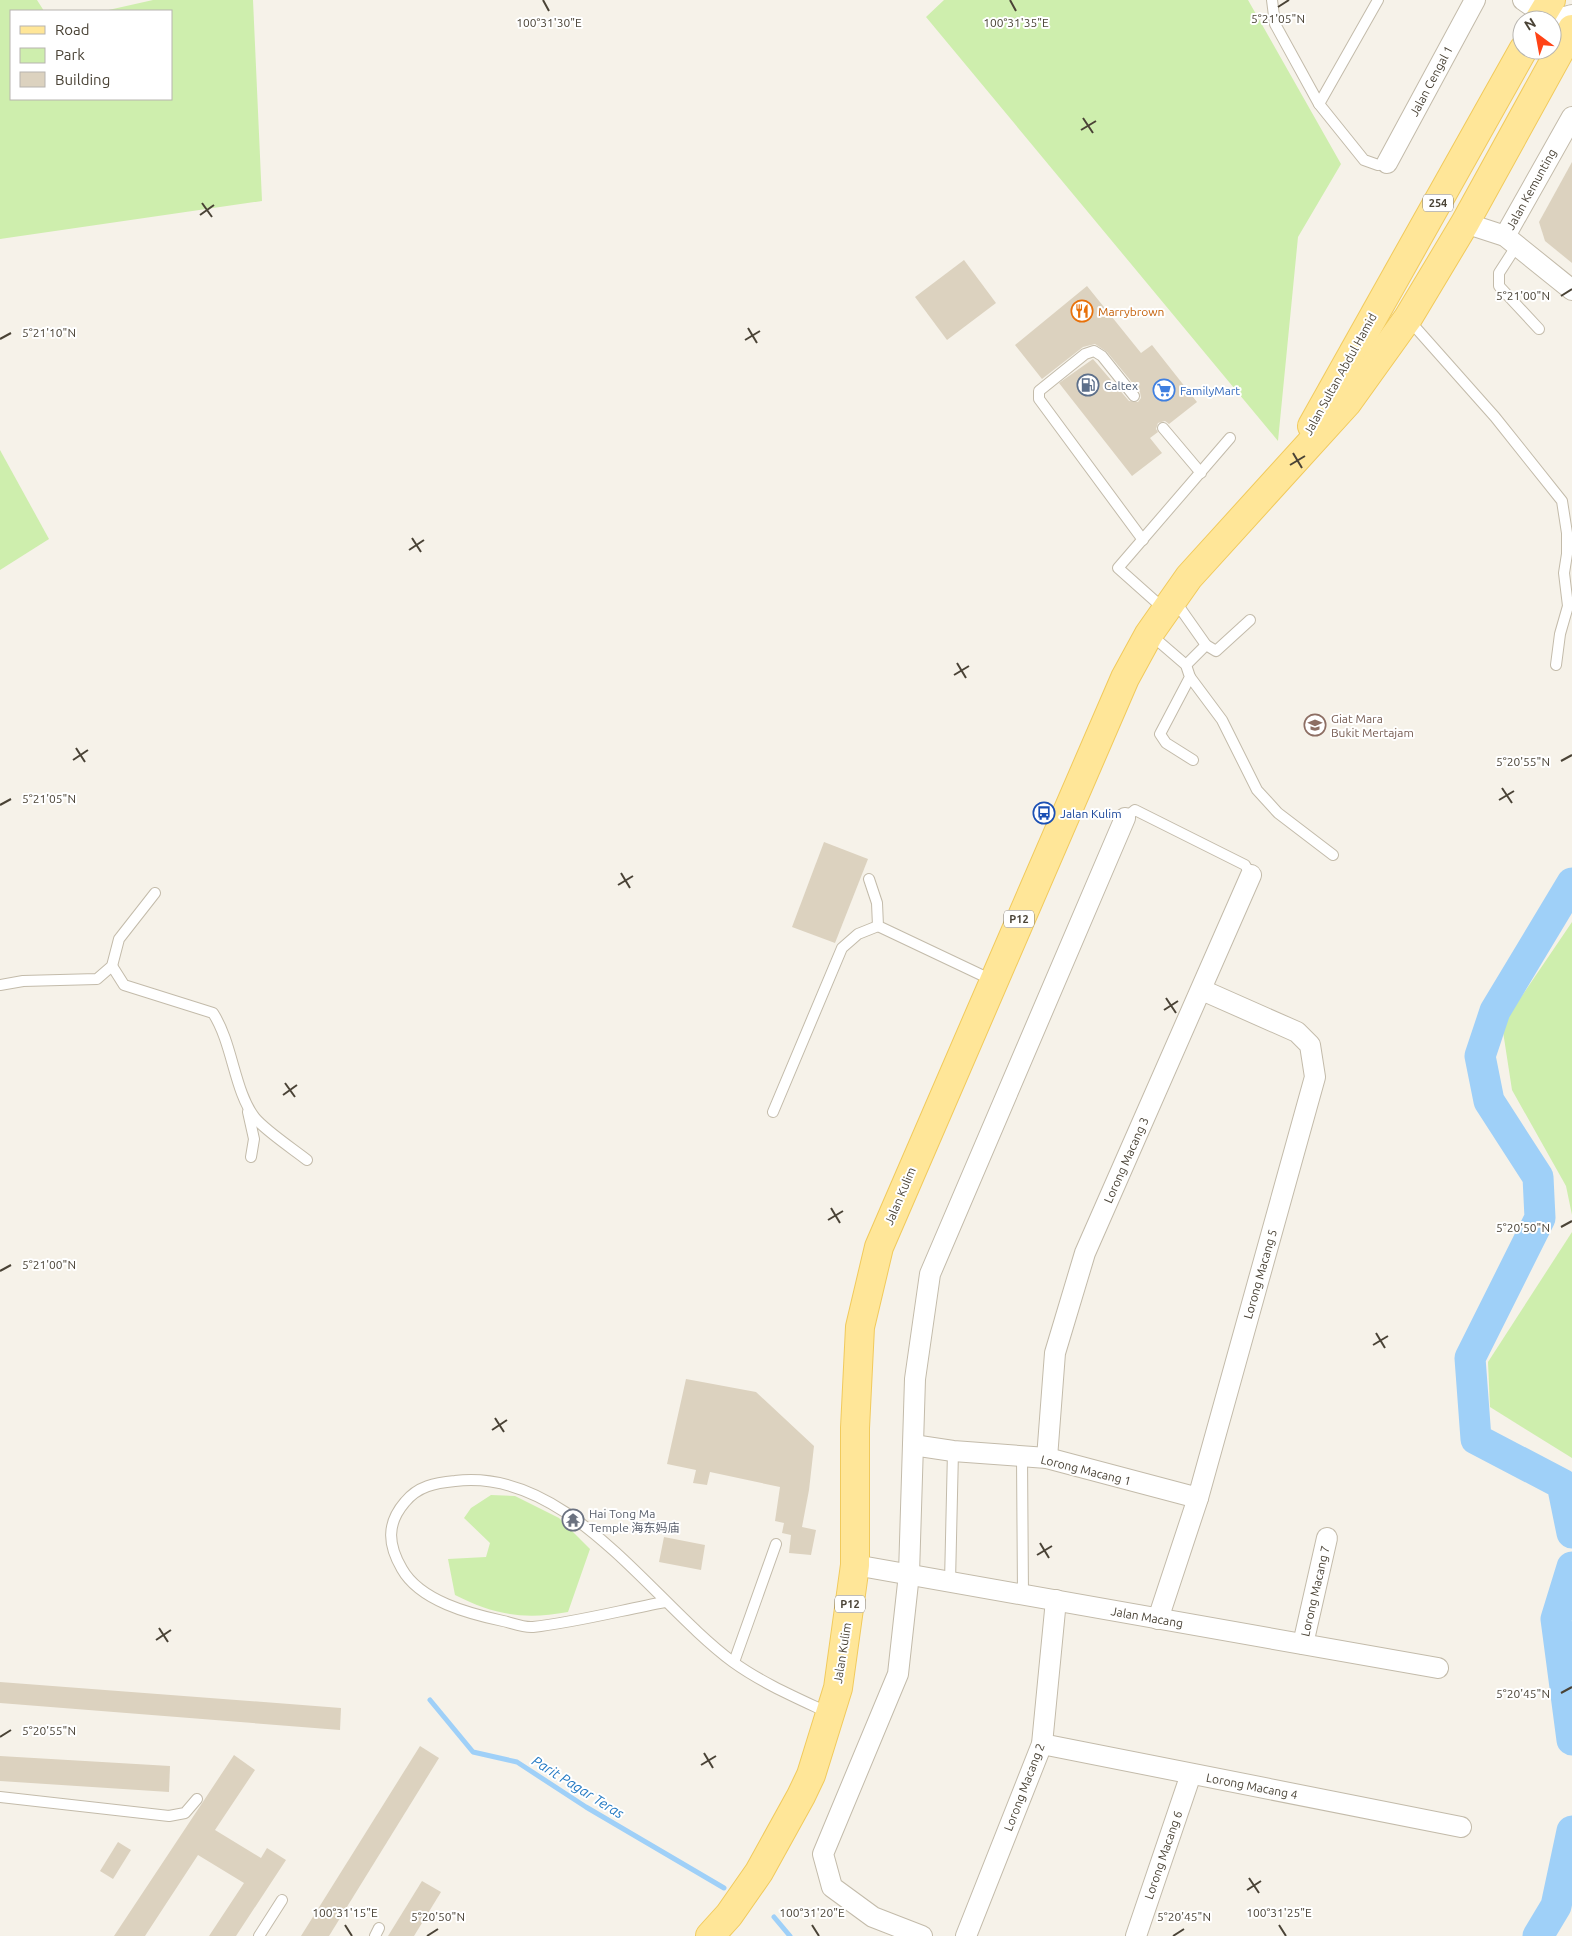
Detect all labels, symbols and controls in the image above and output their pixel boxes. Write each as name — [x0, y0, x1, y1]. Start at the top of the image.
legend — [10, 10, 172, 100]
north arrow — [1512, 10, 1562, 60]
text: 5°21'05"N — [1251, 12, 1305, 25]
text: N — [1521, 14, 1539, 34]
text: 100°31'30"E — [516, 16, 582, 29]
text: 100°31'35"E — [983, 16, 1049, 29]
text: Road — [55, 21, 90, 38]
street label: Jalan Cengal 1 — [1407, 44, 1455, 118]
text: Park — [55, 46, 85, 63]
text: Building — [55, 71, 110, 88]
street label: Jalan Kemunting — [1503, 146, 1559, 232]
road number: 254 — [1423, 194, 1453, 212]
text: 5°21'00"N — [1496, 289, 1550, 302]
restaurant icon: Marrybrown — [1070, 299, 1094, 323]
place label: Marrybrown — [1098, 305, 1164, 318]
street label: Jalan Sultan Abdul Hamid — [1301, 311, 1379, 437]
text: 5°21'10"N — [22, 326, 76, 339]
fuel station icon: Caltex — [1076, 373, 1100, 397]
supermarket icon: FamilyMart — [1152, 378, 1176, 402]
place label: Caltex — [1104, 379, 1138, 392]
place label: FamilyMart — [1180, 384, 1240, 397]
place label: Giat Mara Bukit Mertajam — [1331, 712, 1414, 739]
school or university icon: Giat Mara Bukit Mertajam — [1303, 713, 1327, 737]
text: 5°20'55"N — [1496, 755, 1550, 768]
text: 5°21'05"N — [22, 792, 76, 805]
bus stop icon: Jalan Kulim — [1032, 801, 1056, 825]
place label: Jalan Kulim — [1060, 807, 1122, 820]
road number: P12 — [1004, 911, 1034, 928]
street label: Lorong Macang 3 — [1101, 1115, 1151, 1205]
street label: Jalan Kulim — [882, 1165, 918, 1227]
text: 5°20'50"N — [1496, 1221, 1550, 1234]
street label: Lorong Macang 5 — [1241, 1228, 1279, 1320]
text: 5°21'00"N — [22, 1258, 76, 1271]
street label: Lorong Macang 1 — [1039, 1452, 1133, 1488]
place label: Hai Tong Ma Temple 海东妈庙 — [589, 1507, 680, 1534]
temple icon: Hai Tong Ma Temple 海东妈庙 — [561, 1508, 585, 1532]
street label: Lorong Macang 7 — [1298, 1544, 1332, 1638]
road number: P12 — [835, 1596, 865, 1612]
street label: Jalan Macang — [1110, 1604, 1184, 1630]
street label: Jalan Kulim — [831, 1622, 853, 1684]
text: 5°20'45"N — [1496, 1687, 1550, 1700]
text: 5°20'55"N — [22, 1724, 76, 1737]
street label: Lorong Macang 2 — [1001, 1741, 1047, 1833]
water label: Parit Pagar Teras — [529, 1752, 627, 1822]
street label: Lorong Macang 4 — [1205, 1771, 1299, 1801]
street label: Lorong Macang 6 — [1142, 1809, 1184, 1901]
text: 100°31'15"E — [312, 1906, 378, 1919]
text: 100°31'20"E — [779, 1906, 845, 1919]
text: 100°31'25"E — [1246, 1906, 1312, 1919]
text: 5°20'50"N — [411, 1910, 465, 1923]
text: 5°20'45"N — [1157, 1910, 1211, 1923]

